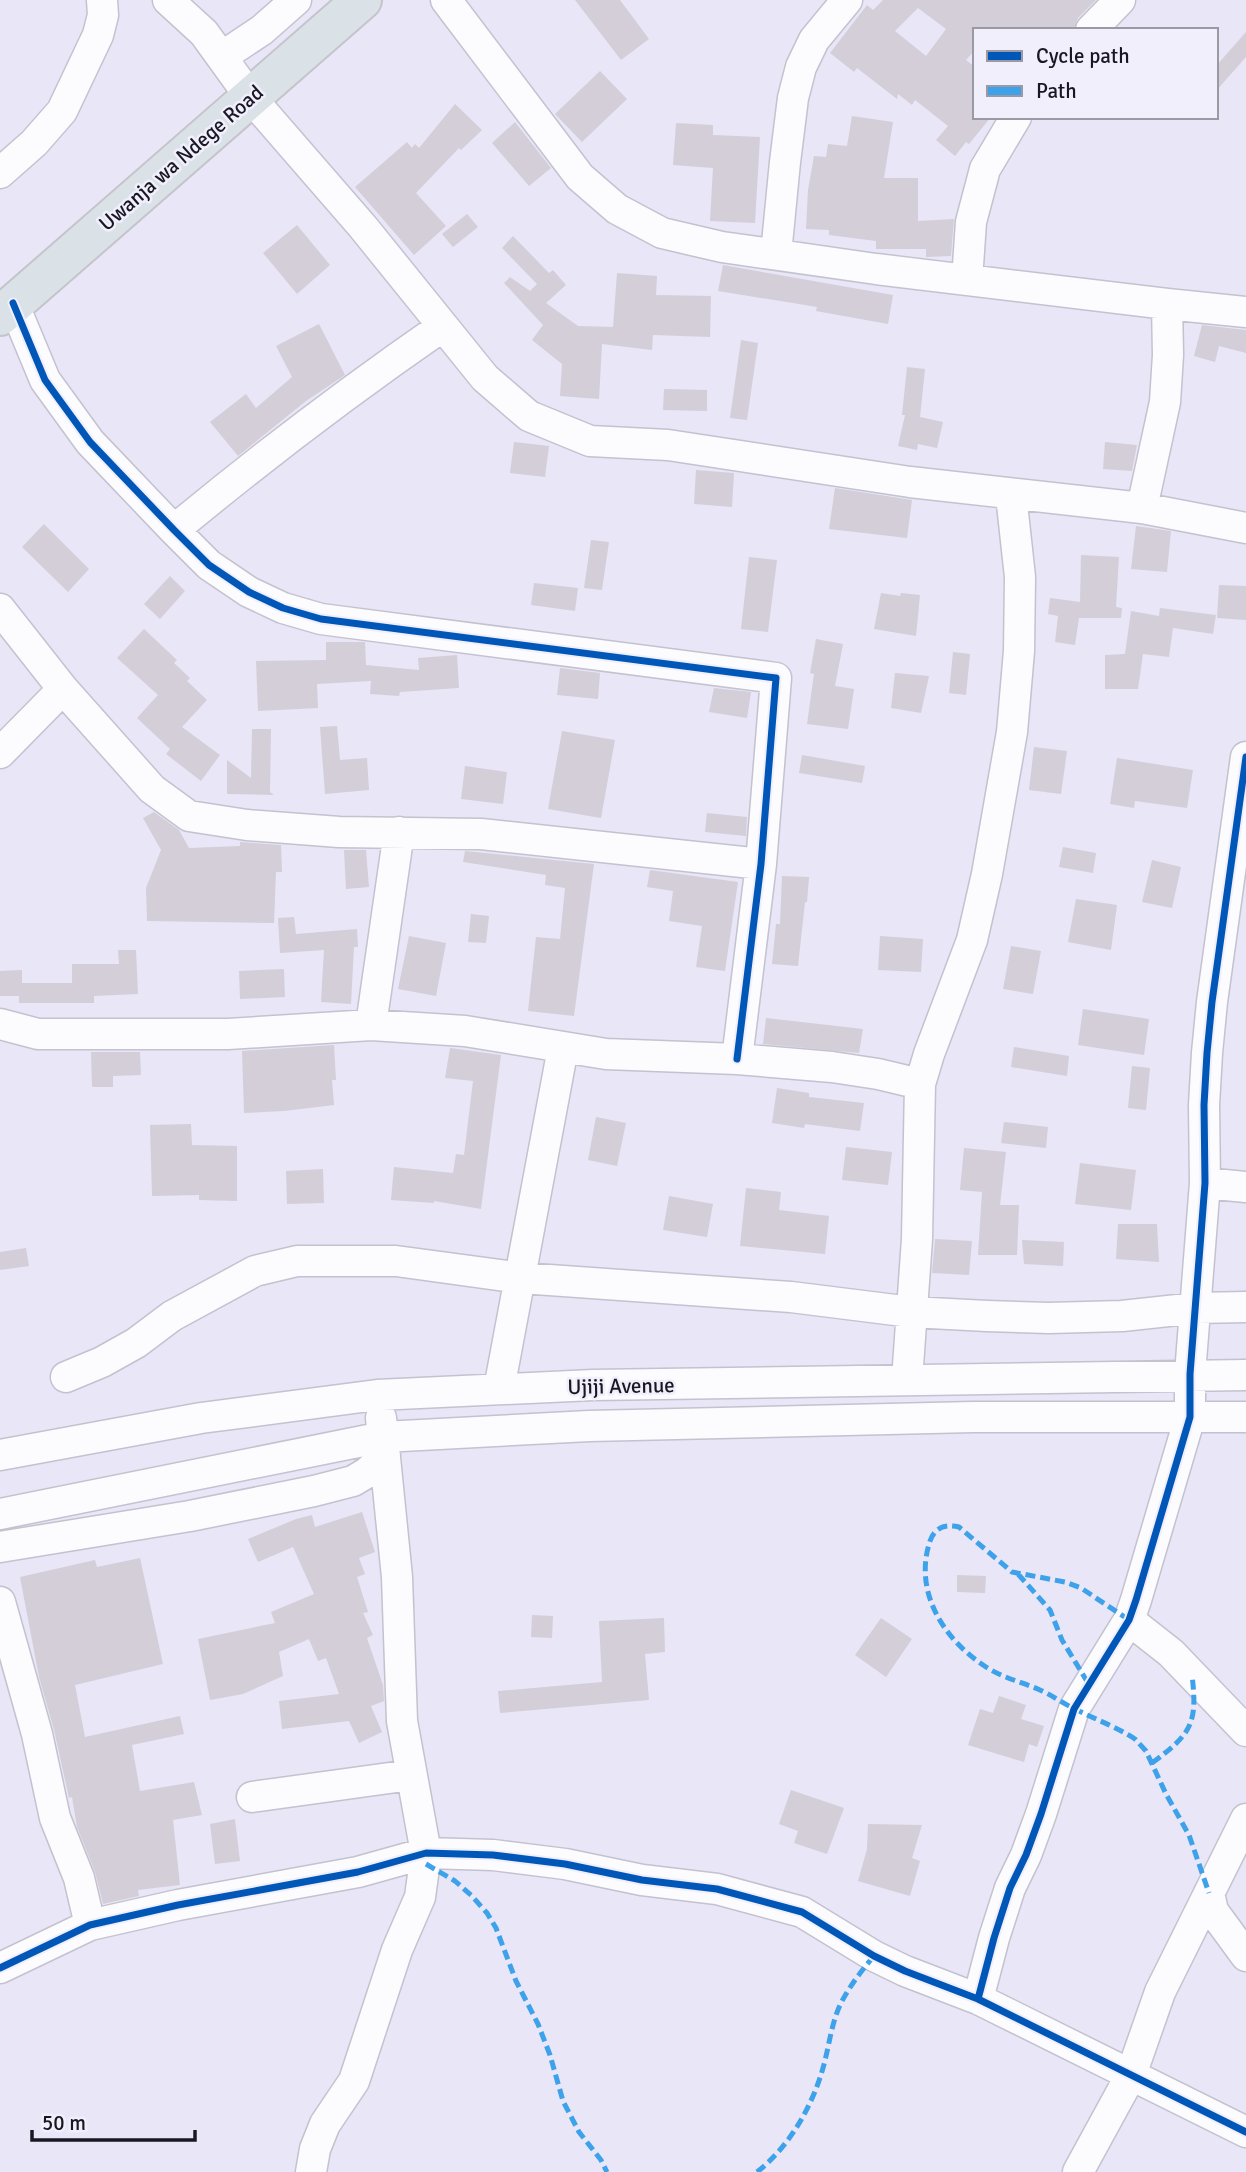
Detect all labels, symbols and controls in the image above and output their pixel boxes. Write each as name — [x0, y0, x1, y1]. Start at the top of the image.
legend — [973, 28, 1218, 119]
text: Cycle path — [1036, 43, 1130, 69]
text: Path — [1036, 78, 1077, 104]
street label: Uwanja wa Ndege Road — [93, 79, 269, 237]
street label: Ujiji Avenue — [567, 1372, 675, 1400]
scale bar — [32, 2098, 194, 2142]
text: 50 m — [42, 2110, 86, 2136]

